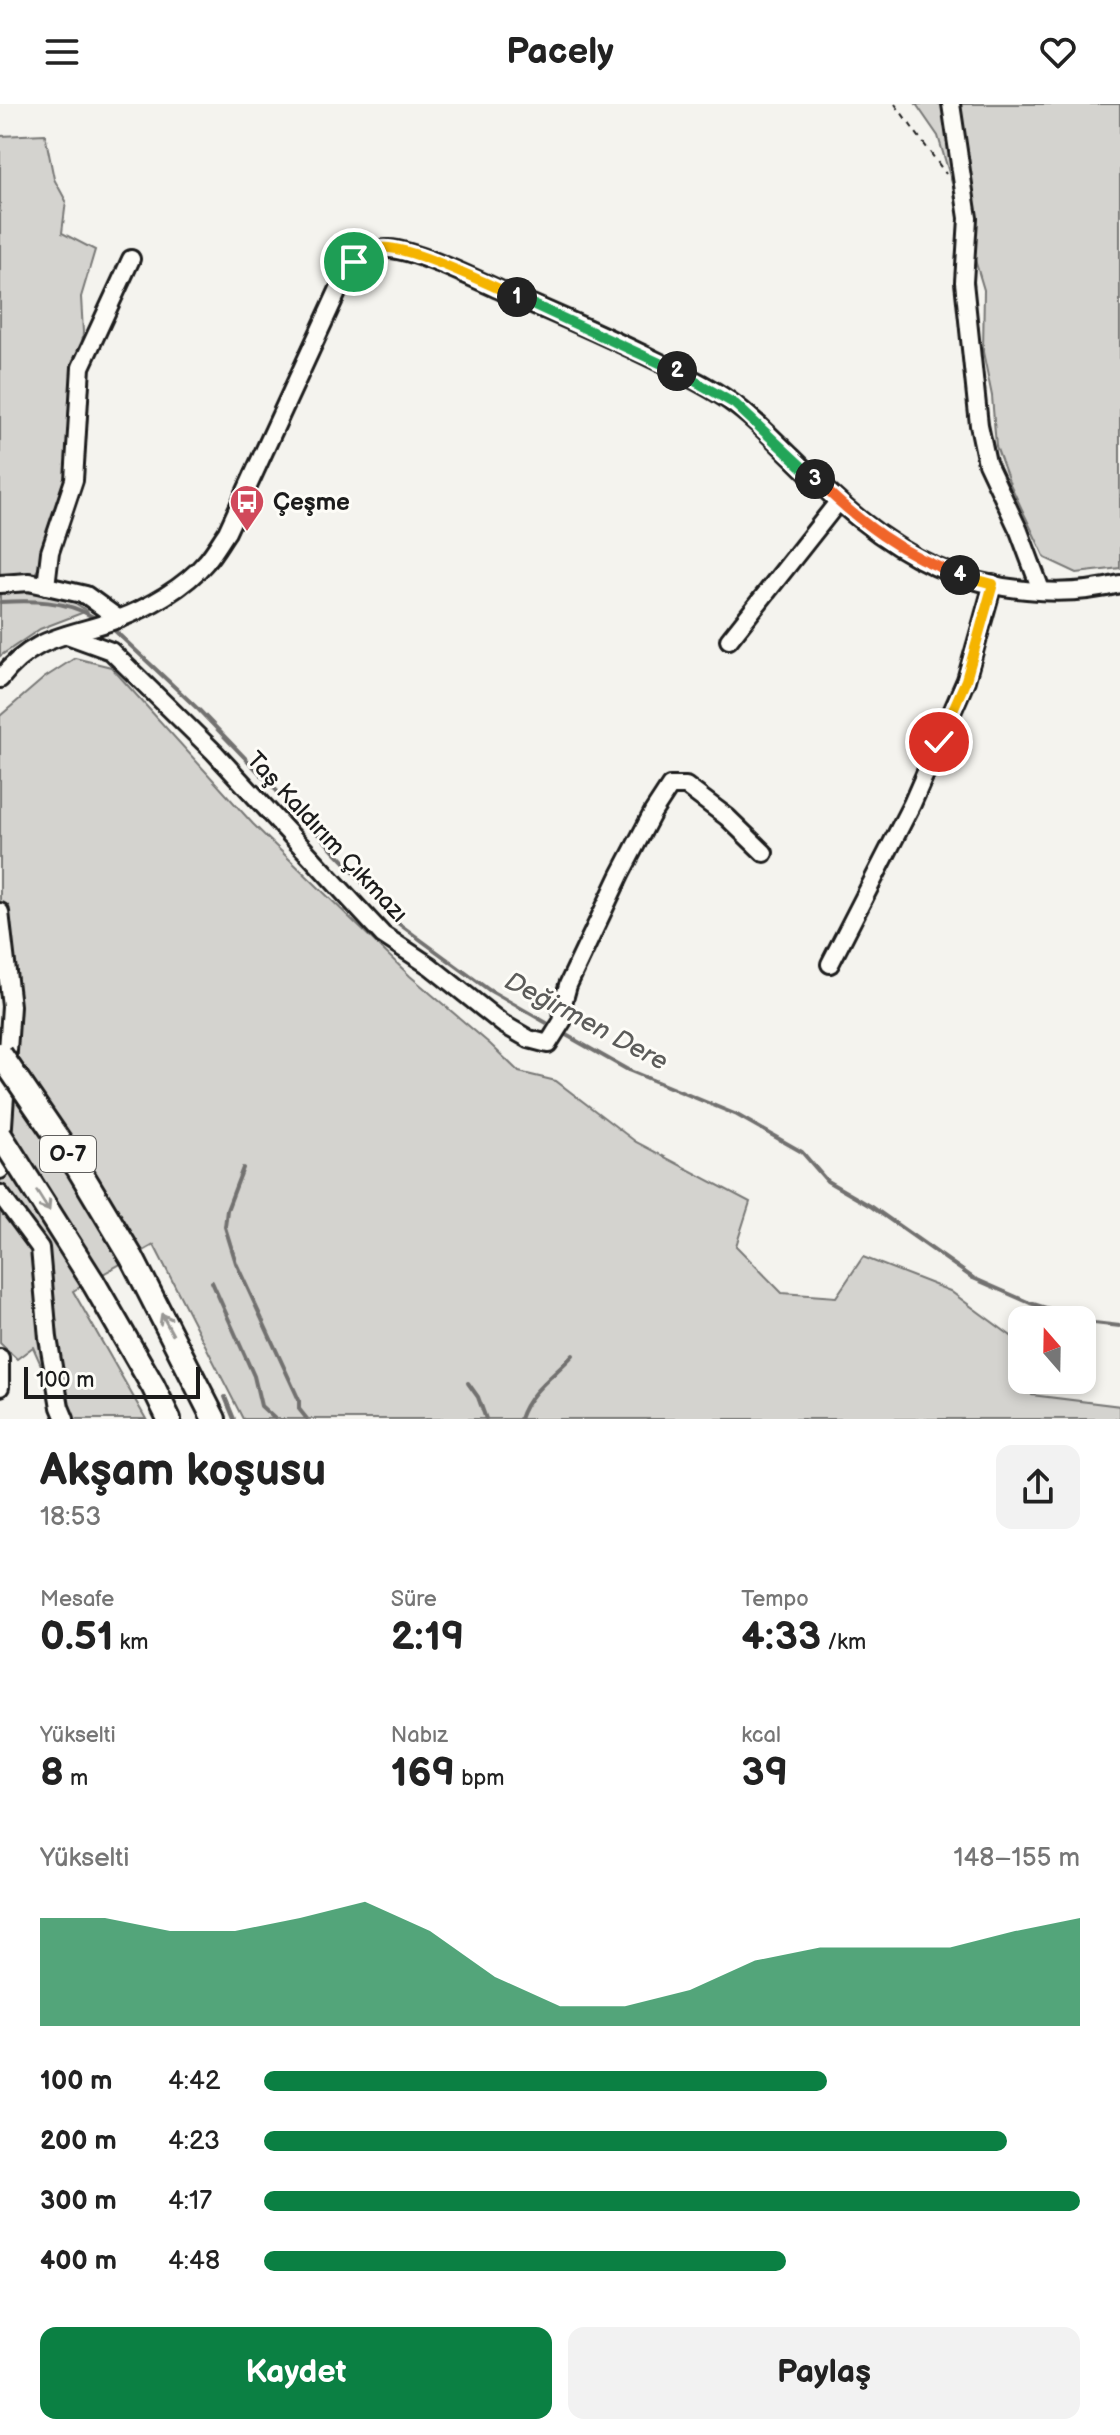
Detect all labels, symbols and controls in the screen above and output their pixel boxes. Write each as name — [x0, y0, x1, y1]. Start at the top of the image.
icon: menu — [40, 30, 84, 74]
icon: heart — [1036, 30, 1080, 74]
text: Pacely — [506, 31, 614, 74]
pin — [320, 228, 388, 296]
icon: arrive — [332, 240, 376, 284]
pin: 1 — [497, 277, 537, 317]
text: 1 — [512, 283, 522, 310]
pin: 2 — [657, 351, 697, 391]
text: 2 — [670, 357, 684, 384]
pin: 3 — [795, 459, 835, 499]
text: 3 — [809, 465, 821, 492]
bus stop icon: Çeşme — [228, 483, 266, 533]
place label: Çeşme — [273, 488, 350, 517]
pin: 4 — [940, 555, 980, 595]
text: 4 — [954, 561, 966, 588]
pin — [905, 708, 973, 776]
icon: check — [917, 720, 961, 764]
street label: Taş Kaldırım Çıkmazı — [240, 746, 414, 928]
water label: Değirmen Dere — [499, 966, 673, 1078]
road number: O-7 — [40, 1136, 96, 1172]
one-way arrow — [34, 1189, 51, 1211]
north arrow — [1008, 1306, 1096, 1394]
map controls — [1008, 1306, 1096, 1394]
one-way arrow — [159, 1313, 175, 1336]
scale bar — [24, 1363, 200, 1399]
text: 100 m — [36, 1367, 95, 1394]
text: Akşam koşusu — [40, 1445, 326, 1498]
button: share — [996, 1445, 1080, 1529]
text: 18:53 — [40, 1502, 101, 1533]
text: Mesafe — [40, 1586, 114, 1613]
text: Süre — [391, 1586, 437, 1613]
text: Tempo — [741, 1586, 809, 1613]
text: 0.51 — [40, 1613, 114, 1661]
text: 2:19 — [391, 1613, 465, 1661]
text: 4:33 — [741, 1613, 821, 1661]
text: km — [114, 1629, 149, 1656]
text: /km — [821, 1629, 866, 1656]
text: Yükselti — [40, 1722, 116, 1749]
text: Nabız — [391, 1722, 448, 1749]
text: kcal — [741, 1722, 781, 1749]
text: 8 — [40, 1749, 64, 1797]
text: 169 — [391, 1749, 455, 1797]
text: 39 — [741, 1749, 788, 1797]
text: m — [64, 1765, 88, 1792]
text: bpm — [455, 1765, 504, 1792]
text: Yükselti — [40, 1843, 130, 1874]
text: 148–155 m — [953, 1843, 1080, 1874]
text: 100 m — [40, 2066, 113, 2097]
text: 4:42 — [168, 2066, 220, 2097]
text: 200 m — [40, 2126, 117, 2157]
text: 4:23 — [168, 2126, 220, 2157]
text: 300 m — [40, 2186, 117, 2217]
text: 4:17 — [168, 2186, 212, 2217]
text: 400 m — [40, 2246, 117, 2277]
text: 4:48 — [168, 2246, 220, 2277]
button: Kaydet — [40, 2327, 552, 2419]
button: Paylaş — [568, 2327, 1080, 2419]

